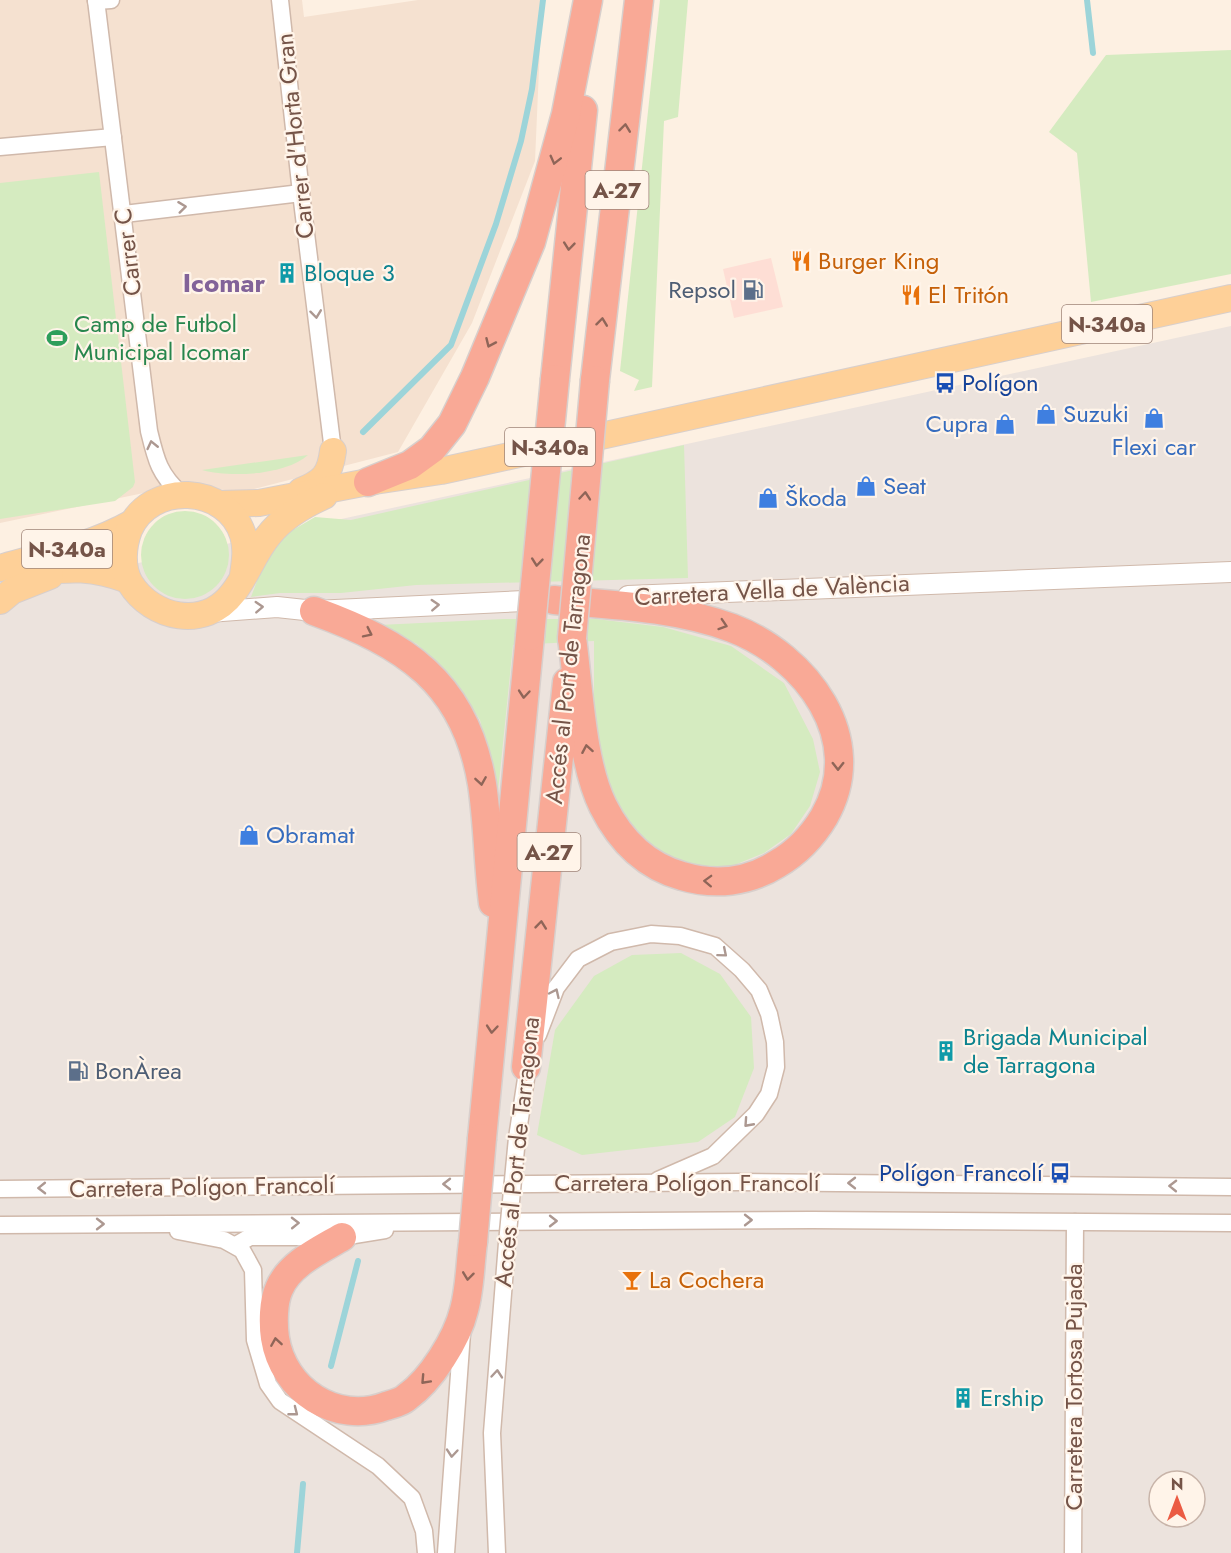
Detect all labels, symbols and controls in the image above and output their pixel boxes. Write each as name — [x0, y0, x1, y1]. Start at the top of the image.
street label: Carrer d'Horta Gran — [266, 32, 323, 241]
one-way arrow — [618, 124, 630, 133]
one-way arrow — [550, 155, 563, 165]
road number: A-27 — [586, 171, 648, 209]
one-way arrow — [177, 201, 187, 214]
street label: Carrer C — [105, 206, 150, 298]
one-way arrow — [563, 242, 576, 251]
place label: Burger King — [818, 243, 939, 278]
restaurant icon: Burger King — [789, 249, 813, 273]
place label: Bloque 3 — [304, 255, 395, 290]
building icon: Bloque 3 — [275, 261, 299, 285]
district label: Icomar — [183, 264, 266, 302]
place label: Repsol — [668, 272, 736, 307]
place label: El Tritón — [928, 277, 1009, 312]
fuel station icon: Repsol — [741, 278, 765, 302]
restaurant icon: El Tritón — [899, 283, 923, 307]
road number: N-340a — [1062, 305, 1152, 343]
place label: Camp de Futbol Municipal Icomar — [74, 306, 250, 369]
one-way arrow — [309, 309, 322, 318]
one-way arrow — [595, 317, 608, 327]
sports icon: Camp de Futbol Municipal Icomar — [45, 326, 69, 350]
one-way arrow — [485, 337, 497, 348]
place label: Polígon — [962, 365, 1039, 400]
bus stop icon: Polígon — [933, 371, 957, 395]
place label: Suzuki — [1063, 396, 1129, 431]
shop icon: Suzuki — [1034, 402, 1058, 426]
place label: Cupra — [926, 406, 988, 441]
shop icon: Flexi car — [1142, 406, 1166, 430]
shop icon: Cupra — [993, 412, 1017, 436]
road number: N-340a — [505, 428, 595, 466]
place label: Flexi car — [1112, 429, 1197, 464]
one-way arrow — [146, 440, 159, 450]
place label: Seat — [883, 468, 926, 503]
shop icon: Seat — [854, 474, 878, 498]
place label: Škoda — [785, 480, 847, 515]
shop icon: Škoda — [756, 486, 780, 510]
one-way arrow — [578, 491, 591, 500]
road number: N-340a — [22, 530, 112, 568]
street label: Accés al Port de Tarragona — [536, 532, 599, 806]
one-way arrow — [531, 558, 544, 567]
street label: Carretera Vella de València — [633, 565, 910, 614]
one-way arrow — [431, 599, 440, 612]
one-way arrow — [255, 601, 264, 614]
one-way arrow — [717, 618, 728, 631]
one-way arrow — [362, 625, 373, 637]
one-way arrow — [518, 690, 531, 699]
one-way arrow — [582, 744, 594, 753]
one-way arrow — [832, 761, 844, 770]
one-way arrow — [474, 776, 487, 786]
place label: Obramat — [266, 817, 355, 852]
shop icon: Obramat — [237, 823, 261, 847]
road number: A-27 — [518, 833, 580, 871]
one-way arrow — [703, 875, 712, 887]
one-way arrow — [534, 920, 547, 929]
one-way arrow — [716, 946, 727, 957]
one-way arrow — [548, 988, 560, 999]
street label: Accés al Port de Tarragona — [485, 1015, 548, 1289]
place label: Brigada Municipal de Tarragona — [963, 1019, 1148, 1082]
one-way arrow — [486, 1024, 499, 1033]
building icon: Brigada Municipal de Tarragona — [934, 1039, 958, 1063]
place label: BonÀrea — [95, 1053, 182, 1088]
fuel station icon: BonÀrea — [66, 1059, 90, 1083]
one-way arrow — [744, 1116, 755, 1127]
place label: Polígon Francolí — [879, 1155, 1044, 1190]
bus stop icon: Polígon Francolí — [1048, 1161, 1072, 1185]
street label: Carretera Polígon Francolí — [554, 1165, 821, 1200]
street label: Carretera Polígon Francolí — [69, 1167, 336, 1206]
one-way arrow — [847, 1177, 856, 1189]
one-way arrow — [442, 1178, 451, 1190]
one-way arrow — [1168, 1180, 1177, 1192]
one-way arrow — [37, 1182, 46, 1195]
one-way arrow — [744, 1214, 753, 1226]
one-way arrow — [549, 1215, 558, 1227]
one-way arrow — [291, 1217, 300, 1229]
one-way arrow — [96, 1218, 105, 1230]
place label: La Cochera — [649, 1262, 764, 1297]
street label: Carretera Tortosa Pujada — [1056, 1264, 1091, 1510]
bar icon: La Cochera — [620, 1268, 644, 1292]
one-way arrow — [463, 1272, 475, 1281]
one-way arrow — [270, 1338, 282, 1347]
one-way arrow — [490, 1370, 503, 1379]
one-way arrow — [421, 1373, 432, 1383]
place label: Ership — [980, 1380, 1044, 1415]
building icon: Ership — [951, 1386, 975, 1410]
one-way arrow — [287, 1404, 298, 1415]
one-way arrow — [446, 1448, 459, 1457]
north arrow — [1147, 1469, 1207, 1529]
text: N — [1171, 1473, 1183, 1496]

